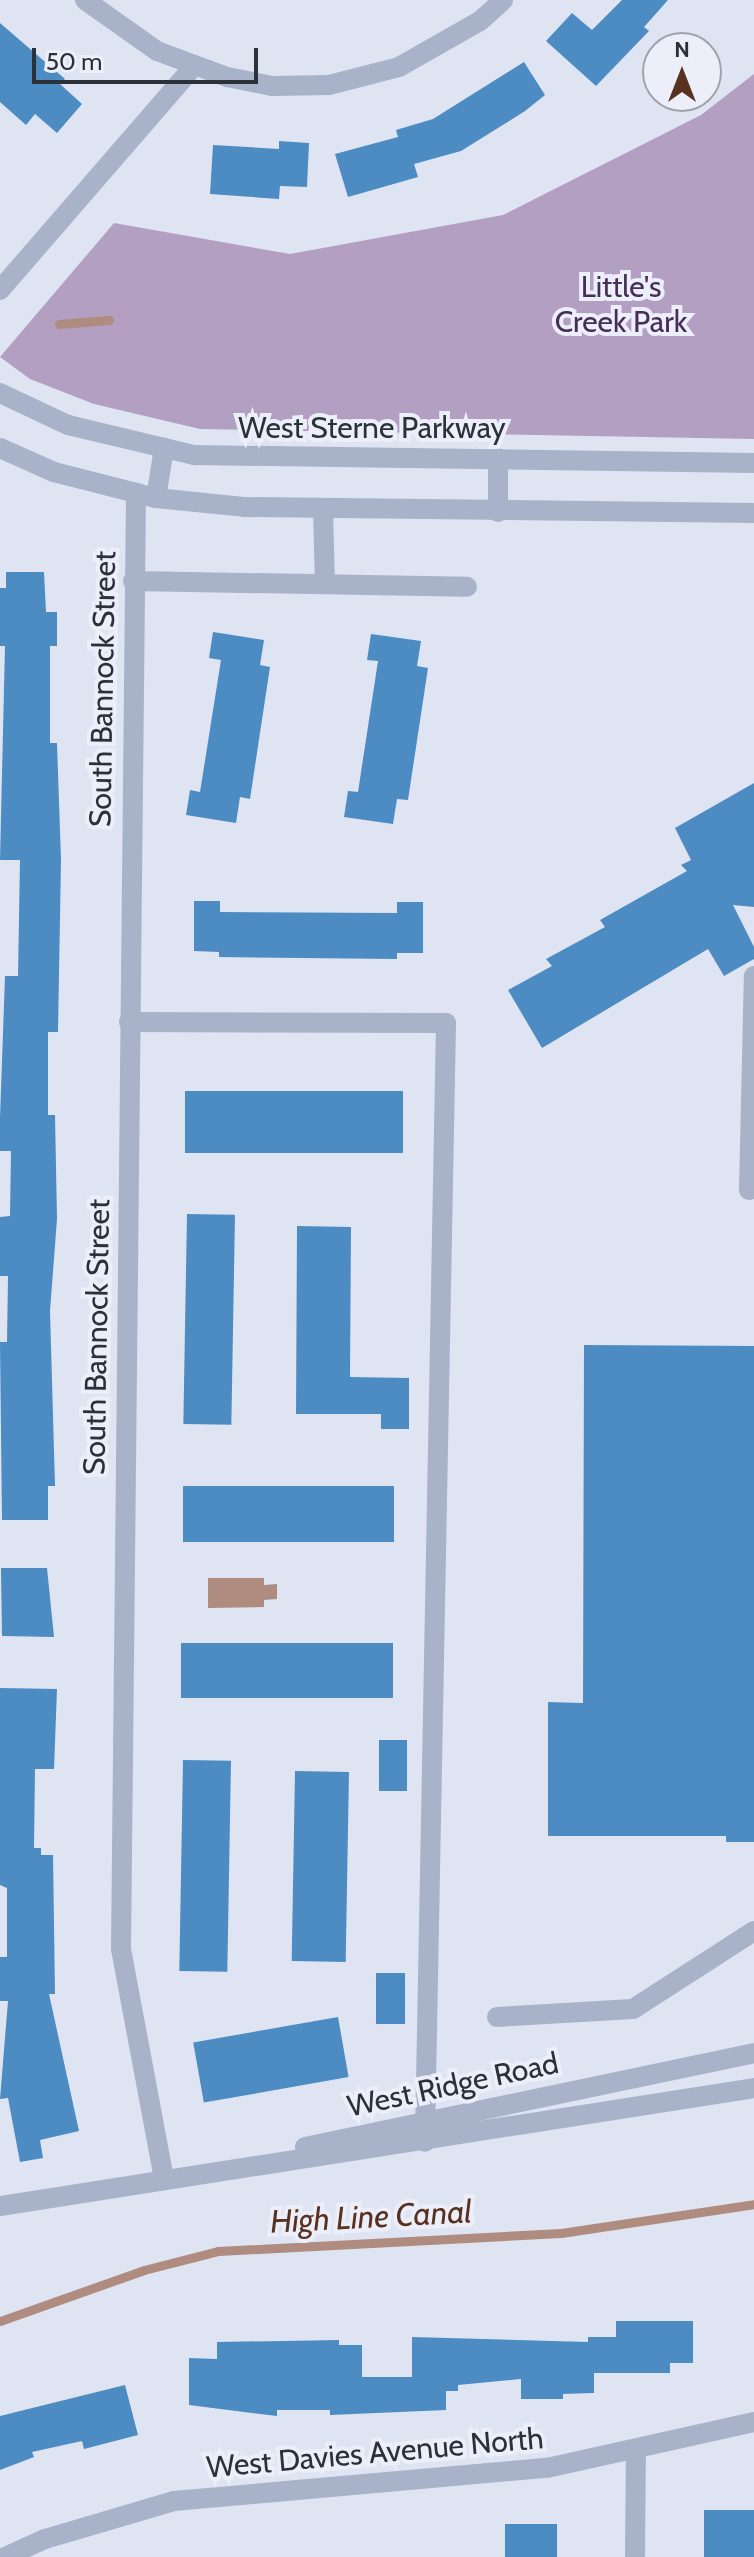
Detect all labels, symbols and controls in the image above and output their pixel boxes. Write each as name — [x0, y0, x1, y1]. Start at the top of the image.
scale bar — [36, 32, 262, 82]
north arrow — [642, 32, 722, 112]
text: N — [674, 36, 690, 63]
text: 50 m — [46, 47, 102, 76]
park label: Little's Creek Park — [555, 269, 687, 340]
street label: West Sterne Parkway — [238, 410, 506, 446]
street label: South Bannock Street — [83, 551, 123, 827]
street label: South Bannock Street — [77, 1199, 117, 1475]
street label: West Ridge Road — [344, 2045, 562, 2125]
water label: High Line Canal — [269, 2193, 473, 2241]
street label: West Davies Avenue North — [205, 2420, 545, 2486]

